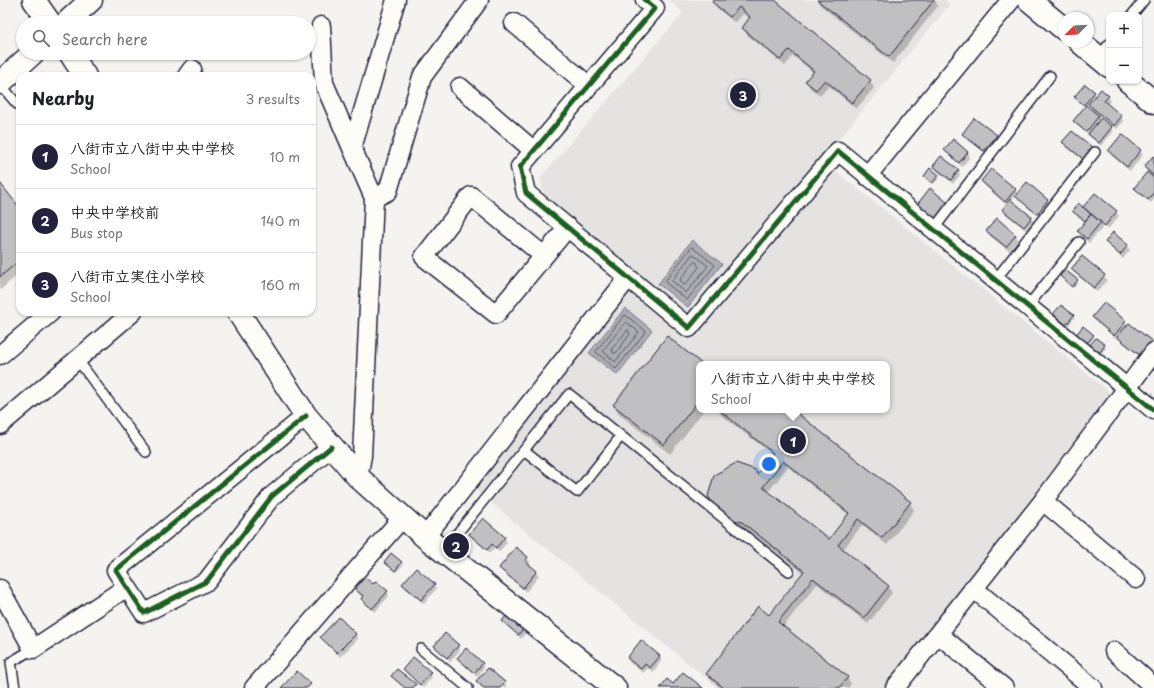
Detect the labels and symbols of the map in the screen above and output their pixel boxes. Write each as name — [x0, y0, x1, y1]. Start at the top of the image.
north arrow — [1058, 12, 1094, 48]
pin: 3 — [730, 80, 756, 110]
pin: 1 — [780, 426, 806, 456]
your location — [759, 454, 779, 474]
pin: 2 — [443, 531, 469, 561]

